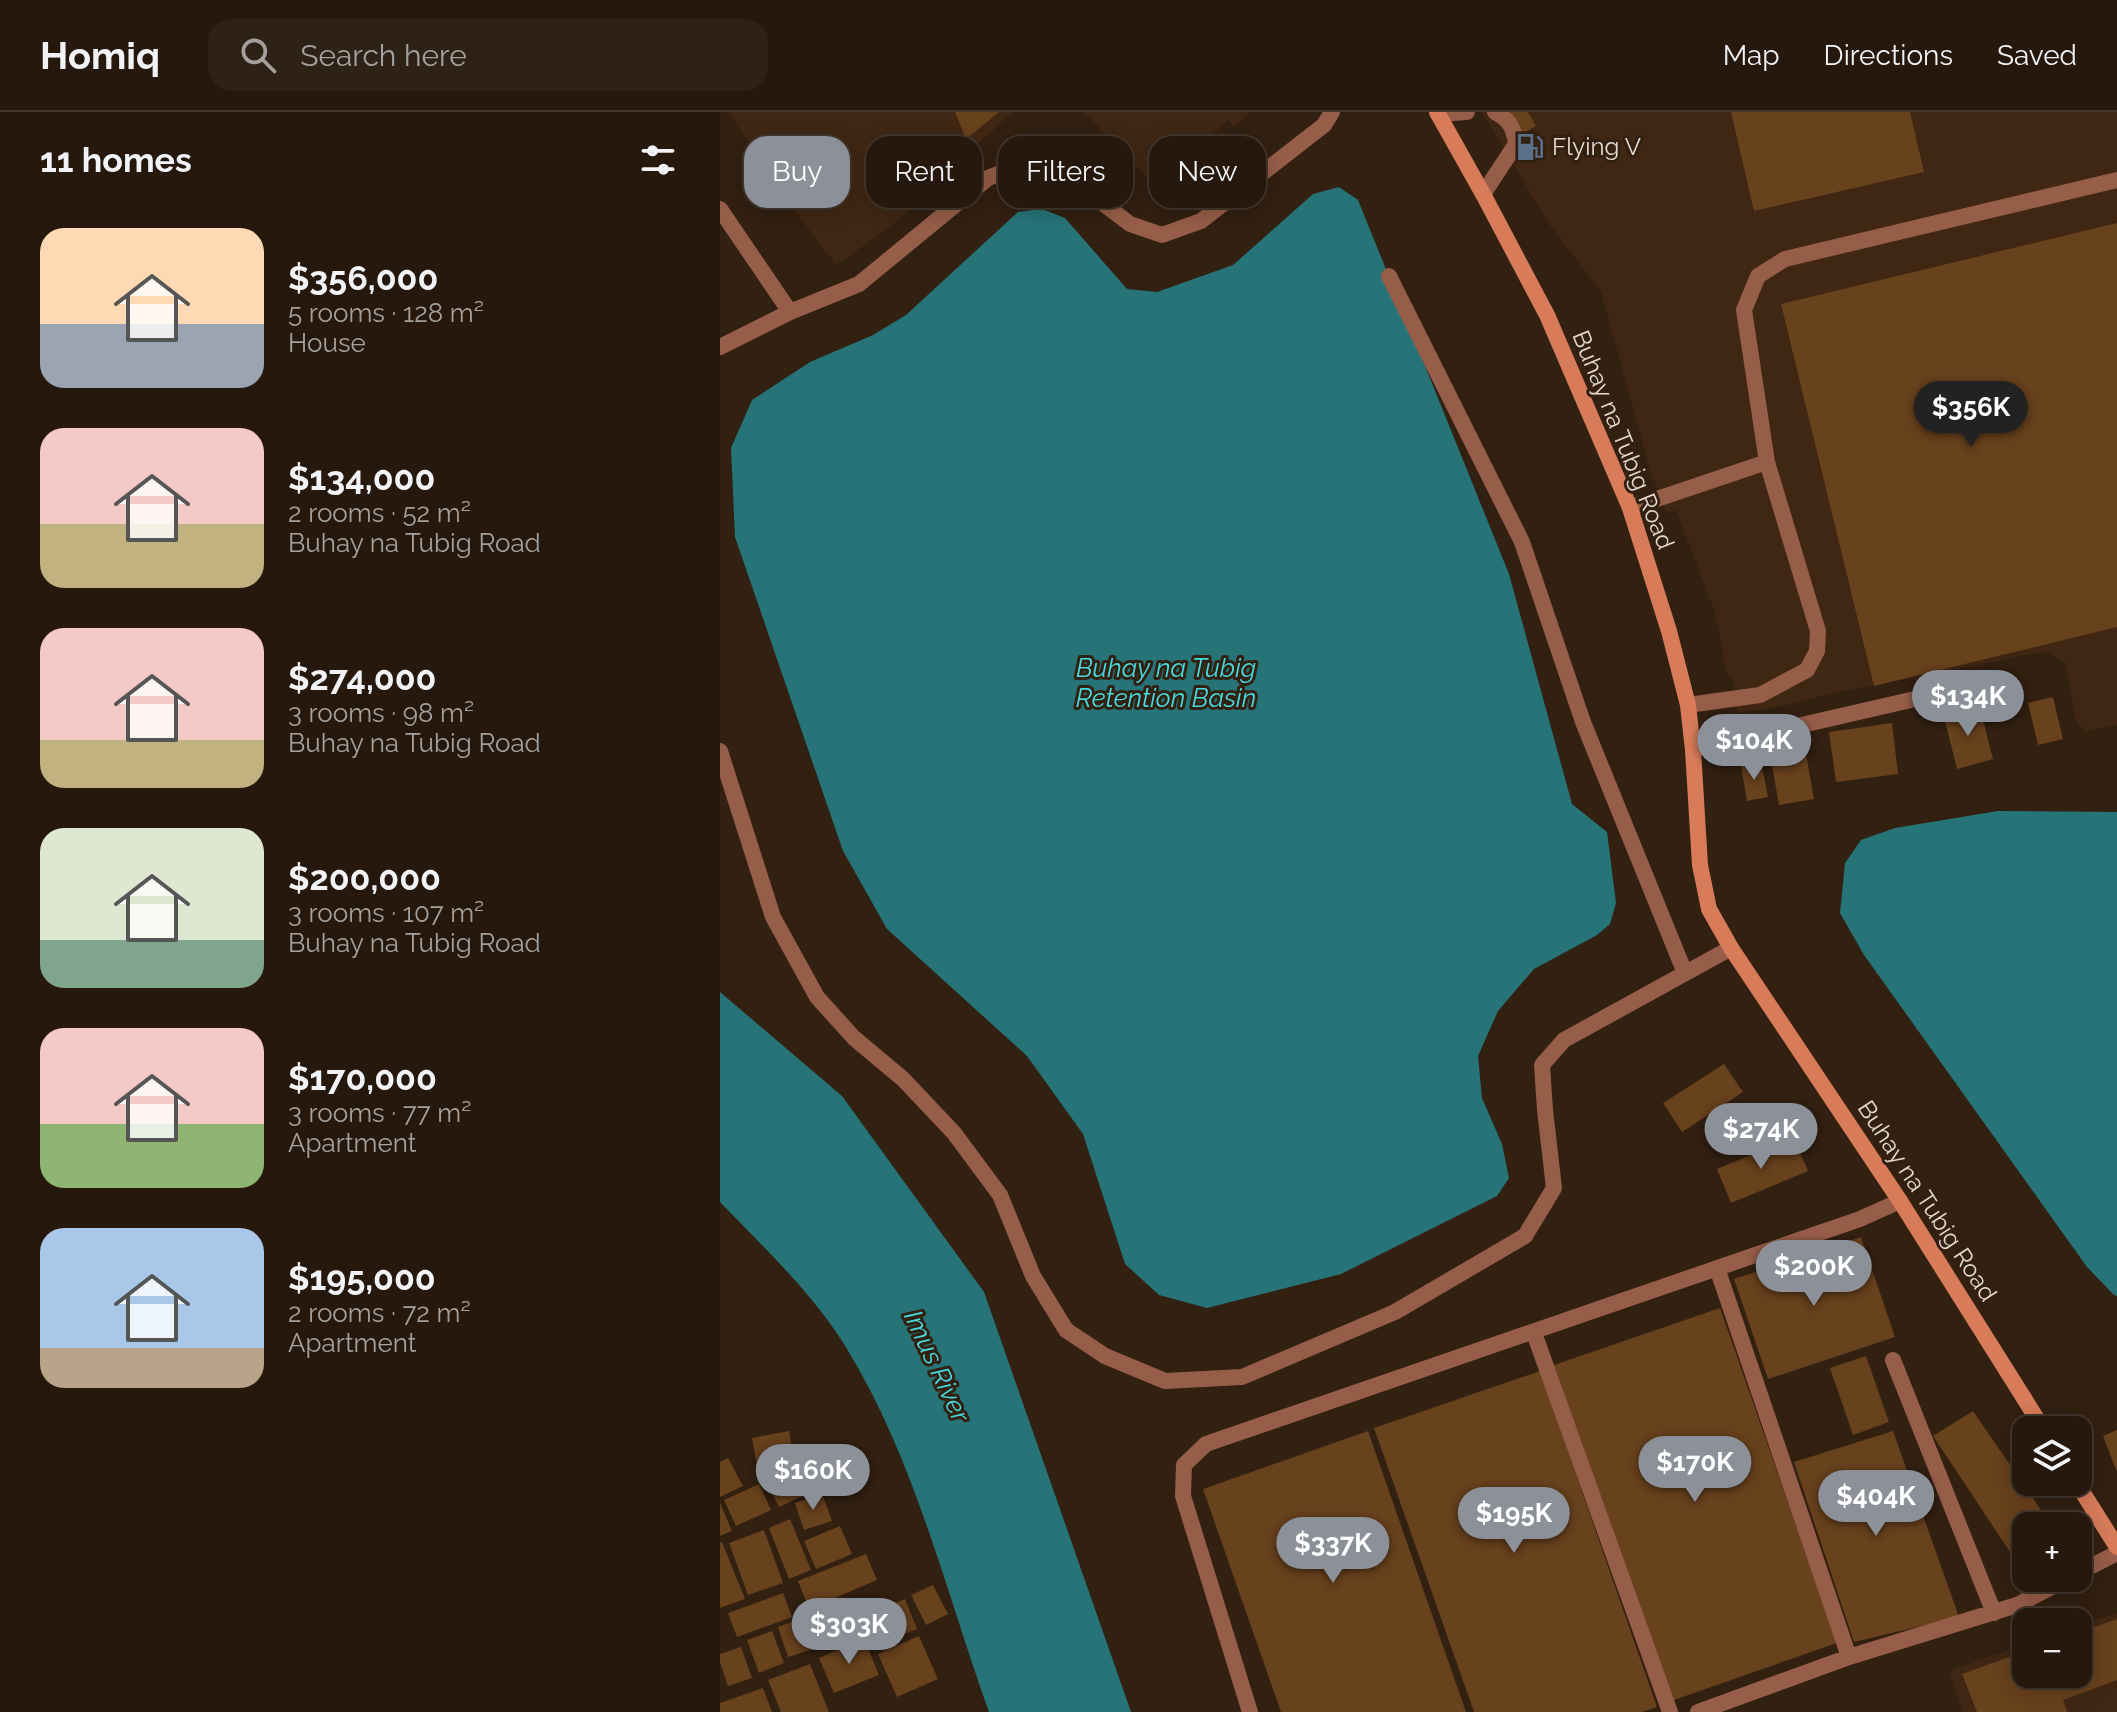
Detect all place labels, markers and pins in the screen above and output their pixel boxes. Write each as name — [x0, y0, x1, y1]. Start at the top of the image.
fuel station icon: Flying V — [1515, 132, 1545, 162]
place label: Flying V — [1552, 132, 1641, 161]
pin: $356K — [1915, 381, 2027, 449]
pin: $134K — [1912, 670, 2024, 738]
pin: $104K — [1698, 714, 1810, 782]
pin: $274K — [1705, 1103, 1817, 1171]
pin: $200K — [1758, 1240, 1870, 1308]
pin: $170K — [1639, 1436, 1751, 1504]
pin: $160K — [757, 1444, 869, 1512]
pin: $404K — [1820, 1470, 1932, 1538]
pin: $195K — [1458, 1487, 1570, 1555]
pin: $337K — [1277, 1517, 1389, 1585]
pin: $303K — [793, 1598, 905, 1666]

